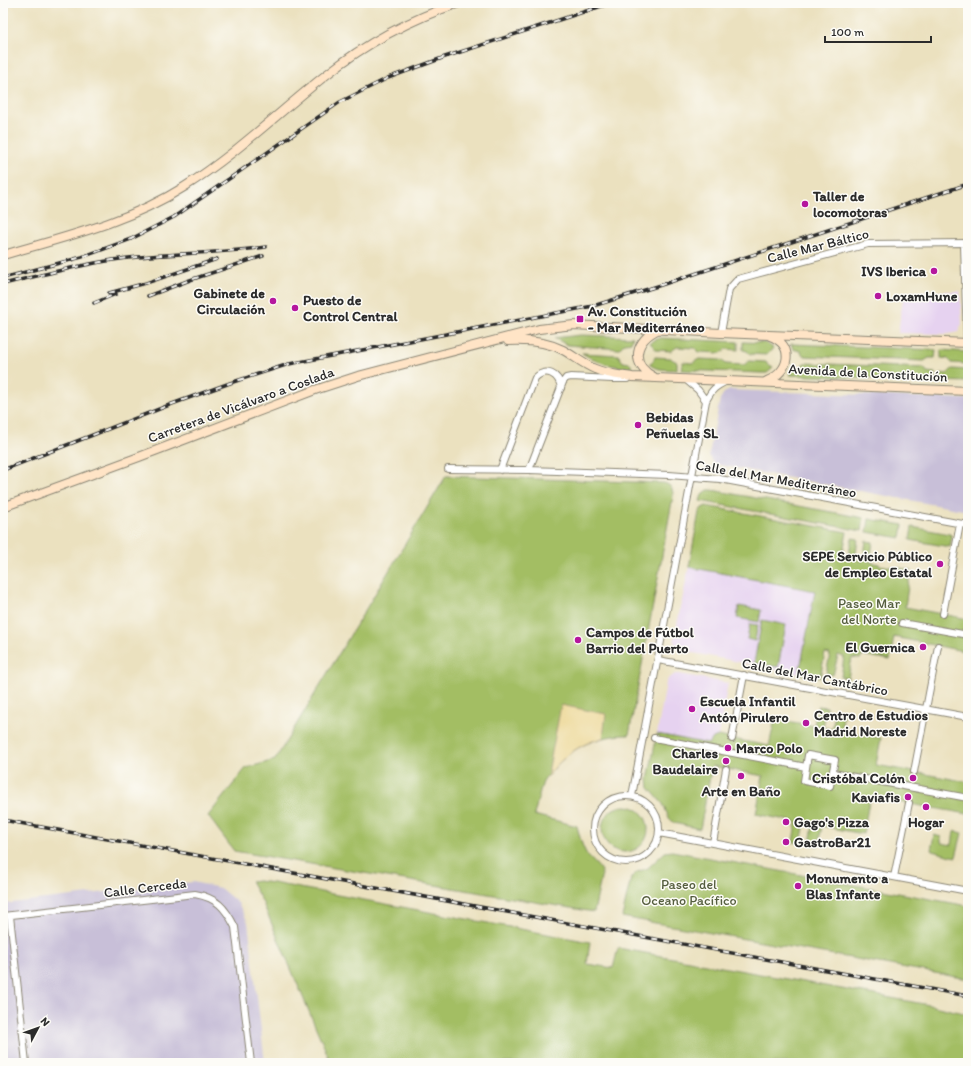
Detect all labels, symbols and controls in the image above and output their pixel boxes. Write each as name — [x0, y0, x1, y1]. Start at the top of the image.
scale bar — [825, 18, 931, 44]
text: 100 m — [831, 25, 864, 39]
place label: Taller de locomotoras — [812, 188, 887, 221]
marker: Taller de locomotoras — [800, 199, 810, 209]
street label: Calle Mar Báltico — [765, 225, 871, 267]
place label: IVS Iberica — [861, 263, 927, 280]
marker: IVS Iberica — [929, 266, 939, 276]
place label: Gabinete de Circulación — [194, 285, 266, 318]
place label: LoxamHune — [886, 288, 958, 305]
marker: LoxamHune — [873, 291, 883, 301]
place label: Puesto de Control Central — [303, 292, 398, 325]
marker: Gabinete de Circulación — [268, 296, 278, 306]
marker: Puesto de Control Central — [290, 303, 300, 313]
place label: Av. Constitución - Mar Mediterráneo — [587, 303, 705, 336]
marker: Av. Constitución - Mar Mediterráneo — [575, 314, 585, 324]
street label: Avenida de la Constitución — [788, 360, 948, 386]
street label: Carretera de Vicálvaro a Coslada — [146, 363, 337, 447]
place label: Bebidas Peñuelas SL — [646, 409, 719, 442]
marker: Bebidas Peñuelas SL — [633, 420, 643, 430]
street label: Calle del Mar Mediterráneo — [694, 456, 858, 502]
place label: SEPE Servicio Público de Empleo Estatal — [803, 548, 933, 581]
marker: SEPE Servicio Público de Empleo Estatal — [935, 559, 945, 569]
park label: Paseo Mar del Norte — [838, 595, 901, 628]
place label: Campos de Fútbol Barrio del Puerto — [586, 624, 695, 657]
marker: Campos de Fútbol Barrio del Puerto — [573, 635, 583, 645]
place label: El Guernica — [845, 639, 916, 656]
marker: El Guernica — [918, 642, 928, 652]
street label: Calle del Mar Cantábrico — [740, 654, 890, 700]
place label: Escuela Infantil Antón Pirulero — [699, 693, 797, 726]
marker: Escuela Infantil Antón Pirulero — [687, 704, 697, 714]
place label: Centro de Estudios Madrid Noreste — [814, 707, 928, 740]
marker: Centro de Estudios Madrid Noreste — [801, 718, 811, 728]
place label: Marco Polo — [736, 740, 803, 757]
marker: Marco Polo — [723, 743, 733, 753]
place label: Charles Baudelaire — [652, 745, 718, 778]
marker: Charles Baudelaire — [721, 756, 731, 766]
place label: Cristóbal Colón — [812, 770, 905, 787]
marker: Arte en Baño — [736, 771, 746, 781]
marker: Cristóbal Colón — [908, 773, 918, 783]
place label: Arte en Baño — [701, 783, 780, 800]
place label: Kaviafis — [851, 789, 900, 806]
marker: Kaviafis — [903, 792, 913, 802]
marker: Hogar — [921, 802, 931, 812]
place label: Gago's Pizza — [794, 814, 870, 831]
place label: Hogar — [908, 814, 945, 831]
marker: Gago's Pizza — [781, 817, 791, 827]
place label: GastroBar21 — [794, 834, 871, 851]
marker: GastroBar21 — [781, 837, 791, 847]
place label: Monumento a Blas Infante — [806, 870, 888, 903]
street label: Calle Cerceda — [103, 874, 187, 901]
park label: Paseo del Oceano Pacífico — [641, 876, 737, 909]
marker: Monumento a Blas Infante — [793, 881, 803, 891]
north arrow — [18, 1008, 58, 1048]
text: N — [38, 1015, 53, 1029]

